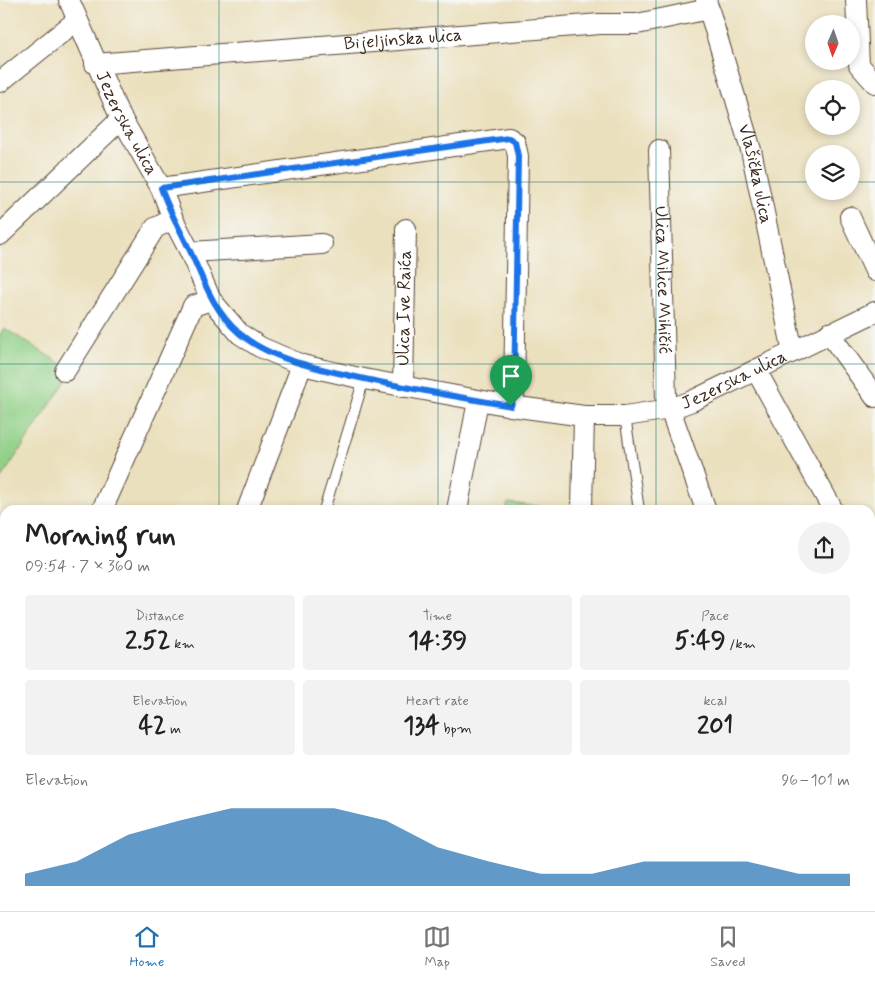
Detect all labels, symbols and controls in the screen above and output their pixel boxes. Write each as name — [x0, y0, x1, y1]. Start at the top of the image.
north arrow — [805, 15, 860, 70]
map controls — [805, 15, 860, 200]
street label: Bijeljinska ulica — [343, 23, 463, 56]
street label: Jezerska ulica — [90, 67, 163, 180]
button: locate — [805, 80, 860, 135]
street label: Vlašička ulica — [732, 121, 778, 226]
button: layers — [805, 145, 860, 200]
street label: Ulica Milice Mihičić — [649, 206, 677, 354]
street label: Ulica Ive Raića — [391, 250, 418, 366]
street label: Jezerska ulica — [678, 345, 791, 416]
pin — [490, 355, 532, 406]
icon: arrive — [497, 362, 525, 390]
text: Morning run — [25, 518, 176, 555]
button: share — [798, 522, 850, 574]
text: 09:54 · 7 × 360 m — [25, 556, 150, 577]
text: Distance — [135, 607, 184, 625]
text: Time — [423, 607, 452, 625]
text: Pace — [701, 607, 729, 625]
text: 2.52 — [125, 625, 171, 658]
text: 14:39 — [408, 625, 467, 658]
text: 5:49 — [674, 625, 726, 658]
text: km — [171, 635, 195, 653]
text: /km — [726, 635, 756, 653]
text: Elevation — [132, 692, 187, 710]
text: Heart rate — [406, 692, 469, 710]
text: kcal — [703, 692, 727, 710]
text: 42 — [138, 710, 166, 743]
text: 134 — [403, 710, 440, 743]
text: 201 — [697, 710, 733, 743]
text: m — [166, 720, 181, 738]
text: bpm — [440, 720, 472, 738]
text: Elevation — [25, 770, 88, 791]
text: 96–101 m — [781, 770, 850, 791]
tab: Home — [129, 923, 164, 971]
tab: Map — [423, 923, 451, 971]
tab: Saved — [710, 923, 746, 971]

